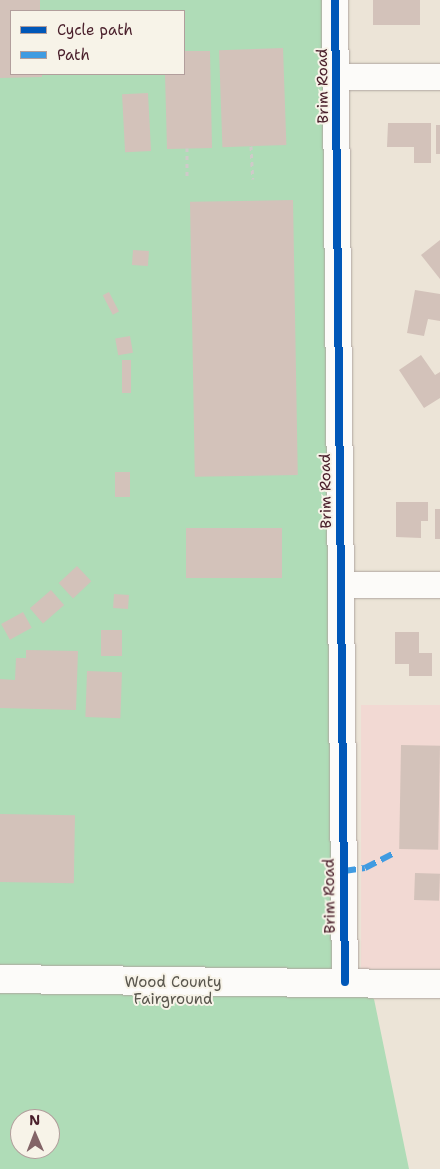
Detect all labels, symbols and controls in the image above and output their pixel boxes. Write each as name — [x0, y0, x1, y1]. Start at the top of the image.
legend — [10, 10, 185, 75]
text: Cycle path — [57, 20, 133, 40]
text: Path — [57, 45, 90, 65]
street label: Brim Road — [313, 48, 333, 124]
street label: Brim Road — [316, 453, 336, 529]
street label: Brim Road — [320, 858, 340, 934]
park label: Wood County Fairground — [124, 973, 222, 1008]
north arrow — [10, 1109, 60, 1159]
text: N — [29, 1111, 40, 1129]

